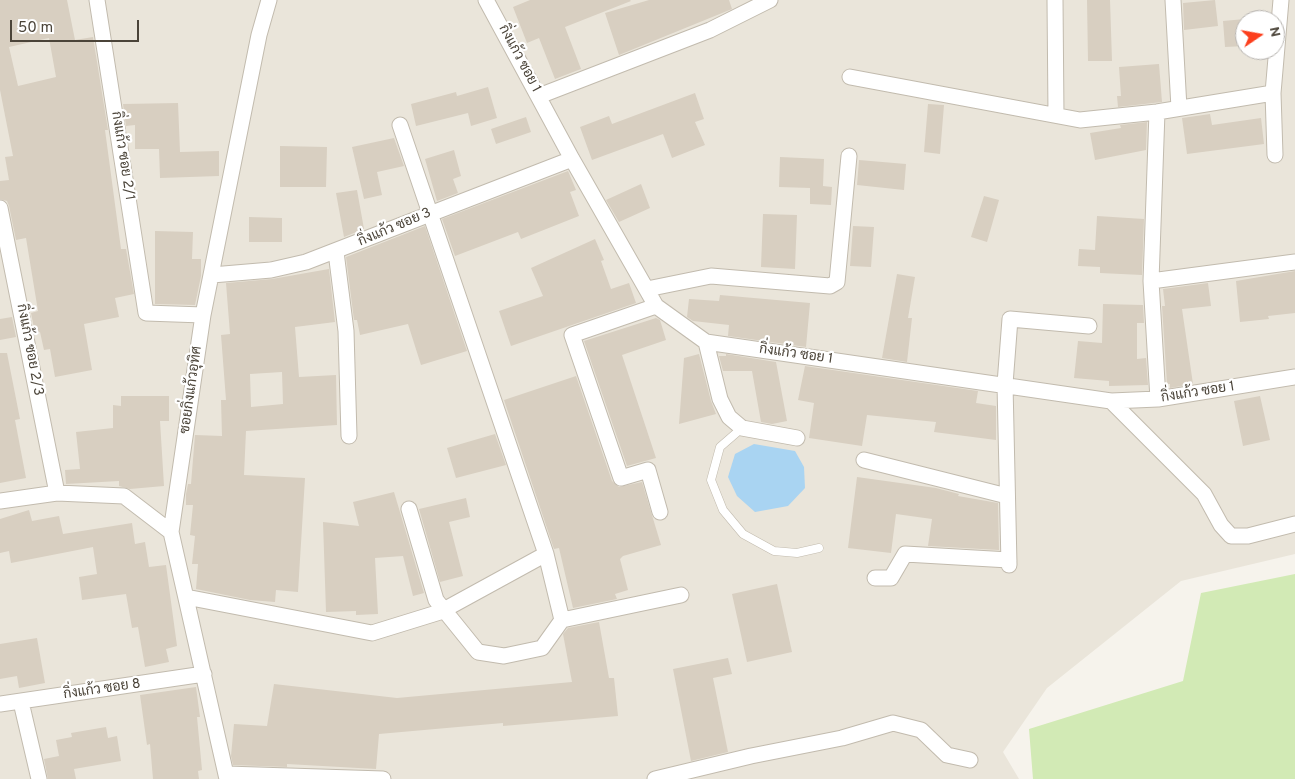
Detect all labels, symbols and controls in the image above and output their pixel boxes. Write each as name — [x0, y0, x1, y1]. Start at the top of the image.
scale bar — [12, 10, 141, 42]
north arrow — [1235, 10, 1285, 60]
text: 50 m — [18, 19, 53, 38]
street label: กิ่งแก้ว ซอย 1 — [494, 22, 544, 96]
text: N — [1265, 25, 1284, 39]
street label: กิ่งแก้ว ซอย 2/1 — [107, 110, 137, 202]
street label: กิ่งแก้ว ซอย 3 — [356, 205, 434, 251]
street label: กิ่งแก้ว ซอย 2/3 — [12, 303, 46, 397]
street label: กิ่งแก้ว ซอย 1 — [758, 342, 834, 368]
street label: ซอยกิ่งแก้วอุทิศ — [178, 345, 206, 435]
street label: กิ่งแก้ว ซอย 1 — [1160, 379, 1236, 407]
street label: กิ่งแก้ว ซอย 8 — [62, 676, 142, 704]

